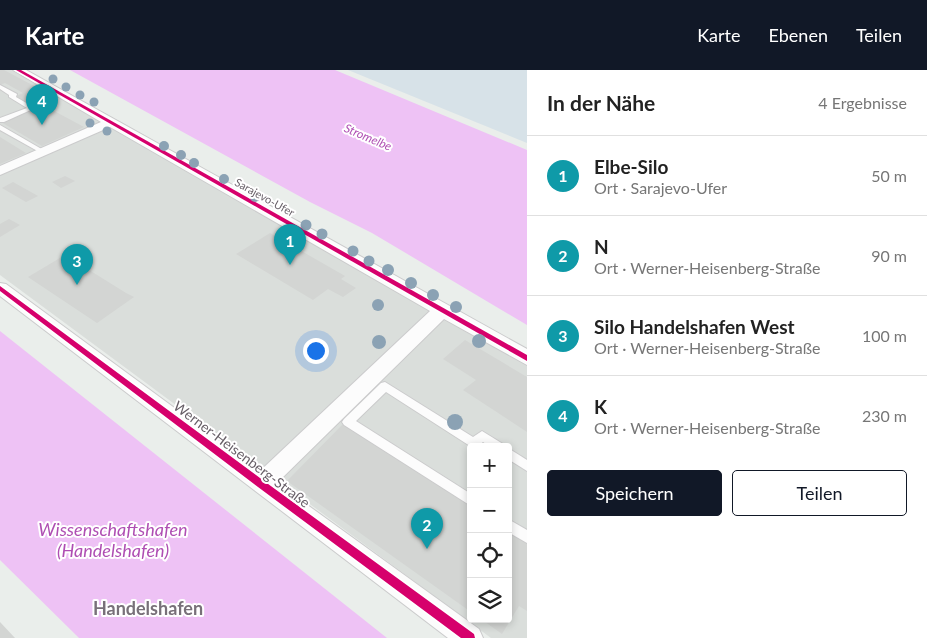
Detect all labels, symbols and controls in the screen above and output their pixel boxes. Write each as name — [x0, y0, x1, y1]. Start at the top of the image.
text: Karte — [25, 21, 84, 50]
text: Karte — [697, 24, 740, 46]
text: Ebenen — [768, 24, 828, 46]
text: Teilen — [856, 24, 902, 46]
pin: 4 — [26, 84, 58, 125]
text: In der Nähe — [547, 90, 655, 115]
text: 4 Ergebnisse — [818, 93, 907, 112]
water label: Stromelbe — [342, 120, 394, 154]
text: Elbe-Silo — [594, 155, 668, 178]
text: 1 — [558, 166, 568, 185]
text: 50 m — [871, 166, 907, 185]
street label: Sarajevo-Ufer — [233, 175, 297, 219]
text: Ort · Sarajevo-Ufer — [594, 178, 727, 197]
pin: 1 — [274, 224, 306, 265]
text: N — [594, 235, 609, 258]
pin: 3 — [61, 244, 93, 285]
text: 2 — [558, 246, 568, 265]
text: 90 m — [871, 246, 907, 265]
text: Ort · Werner-Heisenberg-Straße — [594, 258, 820, 277]
text: Silo Handelshafen West — [594, 315, 795, 338]
text: 3 — [558, 326, 568, 345]
text: 100 m — [862, 326, 907, 345]
your location — [303, 338, 329, 364]
text: Ort · Werner-Heisenberg-Straße — [594, 338, 820, 357]
text: K — [594, 395, 607, 418]
street label: Werner-Heisenberg-Straße — [170, 397, 314, 511]
text: 4 — [558, 406, 568, 425]
text: 230 m — [862, 406, 907, 425]
text: Ort · Werner-Heisenberg-Straße — [594, 418, 820, 437]
map controls — [467, 443, 512, 623]
button: + — [467, 443, 512, 488]
button: Speichern — [547, 470, 722, 516]
button: Teilen — [732, 470, 907, 516]
button: − — [467, 488, 512, 533]
pin: 2 — [411, 508, 443, 549]
water label: Wissenschaftshafen (Handelshafen) — [38, 518, 188, 561]
button: locate — [467, 533, 512, 578]
button: layers — [467, 578, 512, 623]
district label: Handelshafen — [93, 597, 203, 619]

